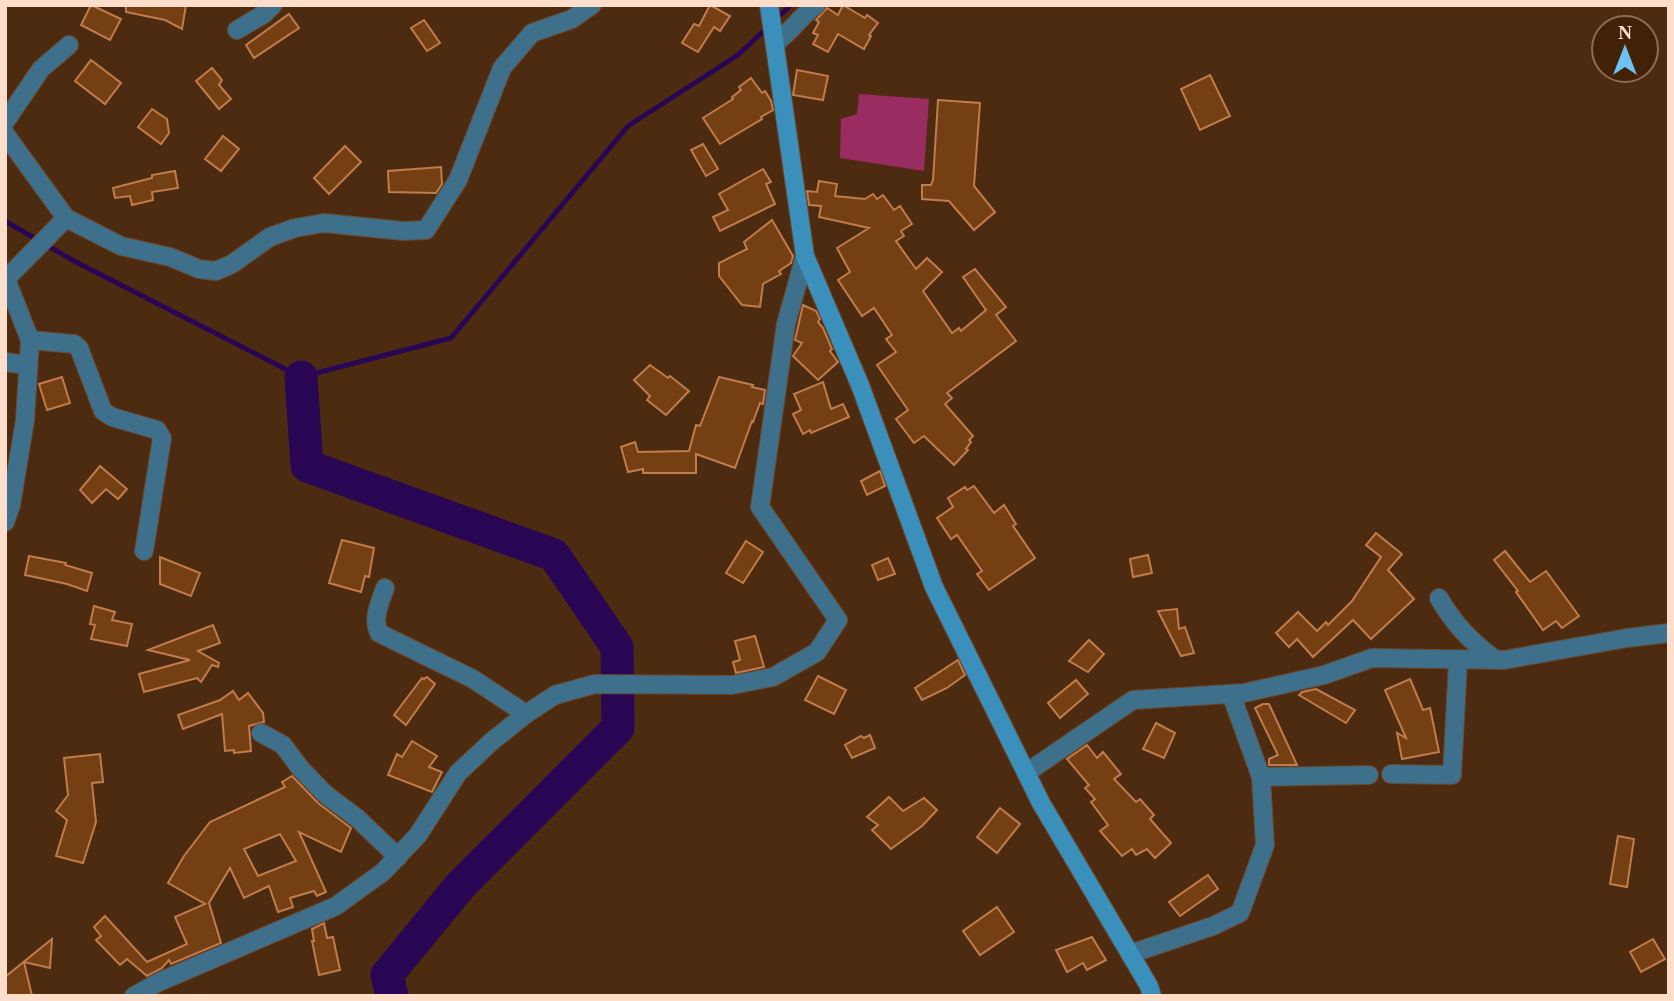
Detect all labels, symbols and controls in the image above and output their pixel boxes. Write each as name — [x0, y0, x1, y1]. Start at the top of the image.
north arrow — [1590, 14, 1660, 84]
text: N — [1618, 22, 1632, 43]

